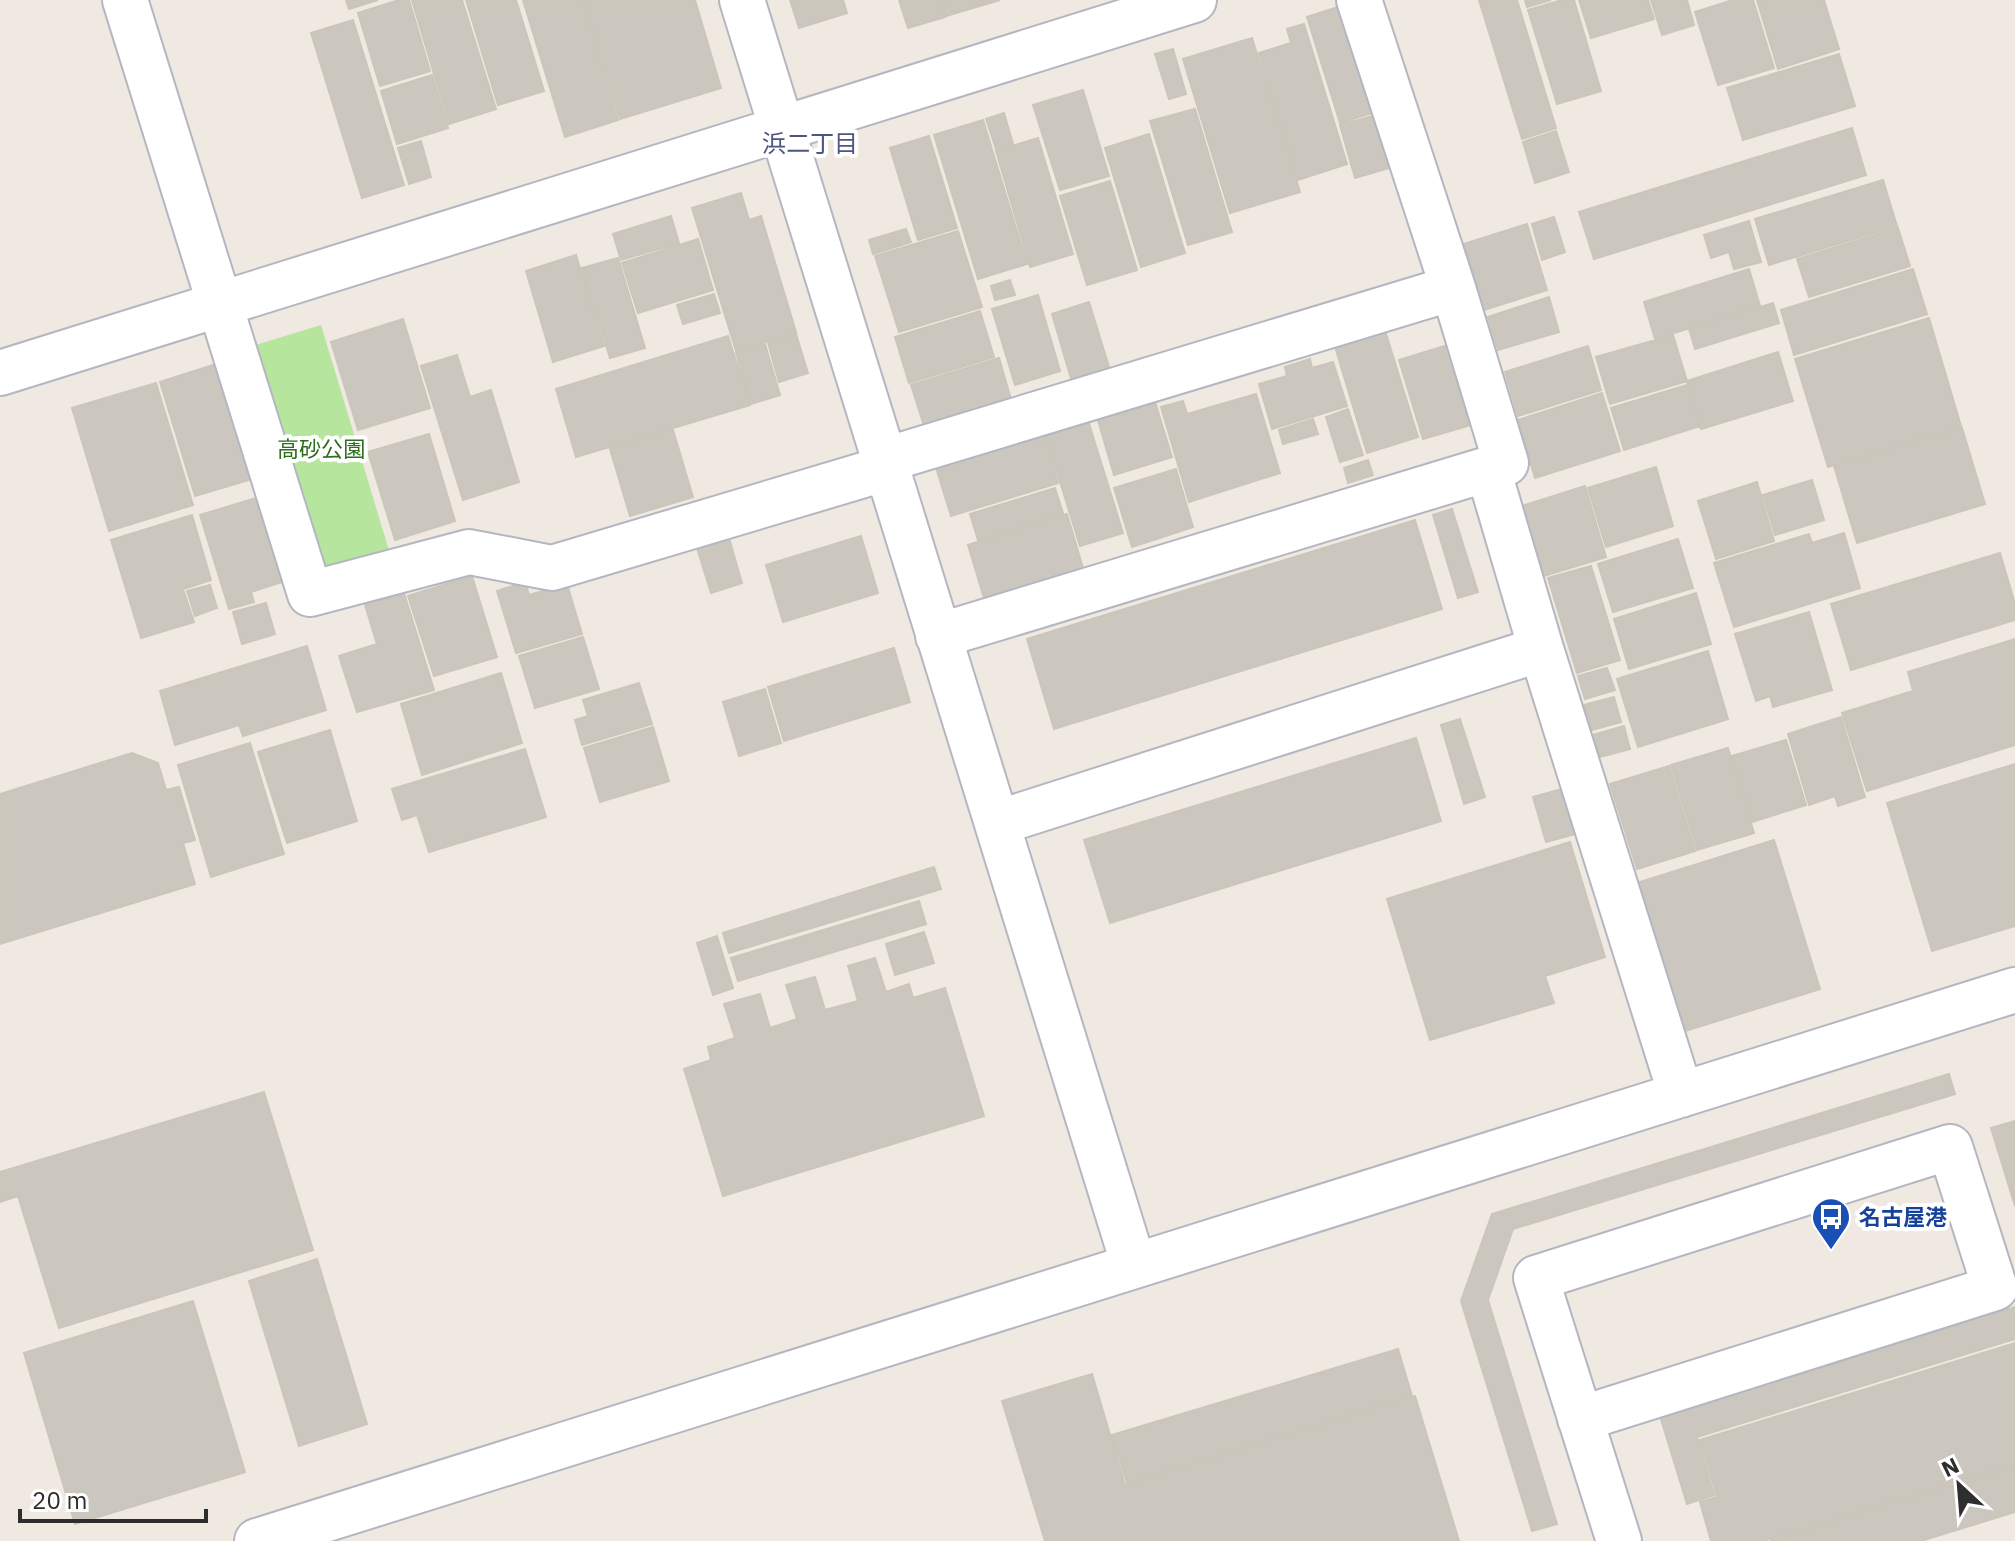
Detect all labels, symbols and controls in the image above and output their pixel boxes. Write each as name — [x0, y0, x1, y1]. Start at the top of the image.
district label: 浜二丁目 — [762, 127, 858, 159]
park label: 高砂公園 — [277, 434, 365, 463]
bus stop icon: 名古屋港 — [1810, 1196, 1852, 1251]
place label: 名古屋港 — [1859, 1202, 1947, 1231]
north arrow — [1919, 1445, 1999, 1525]
text: N — [1936, 1450, 1964, 1483]
scale bar — [20, 1473, 206, 1523]
text: 20 m — [32, 1484, 87, 1516]

